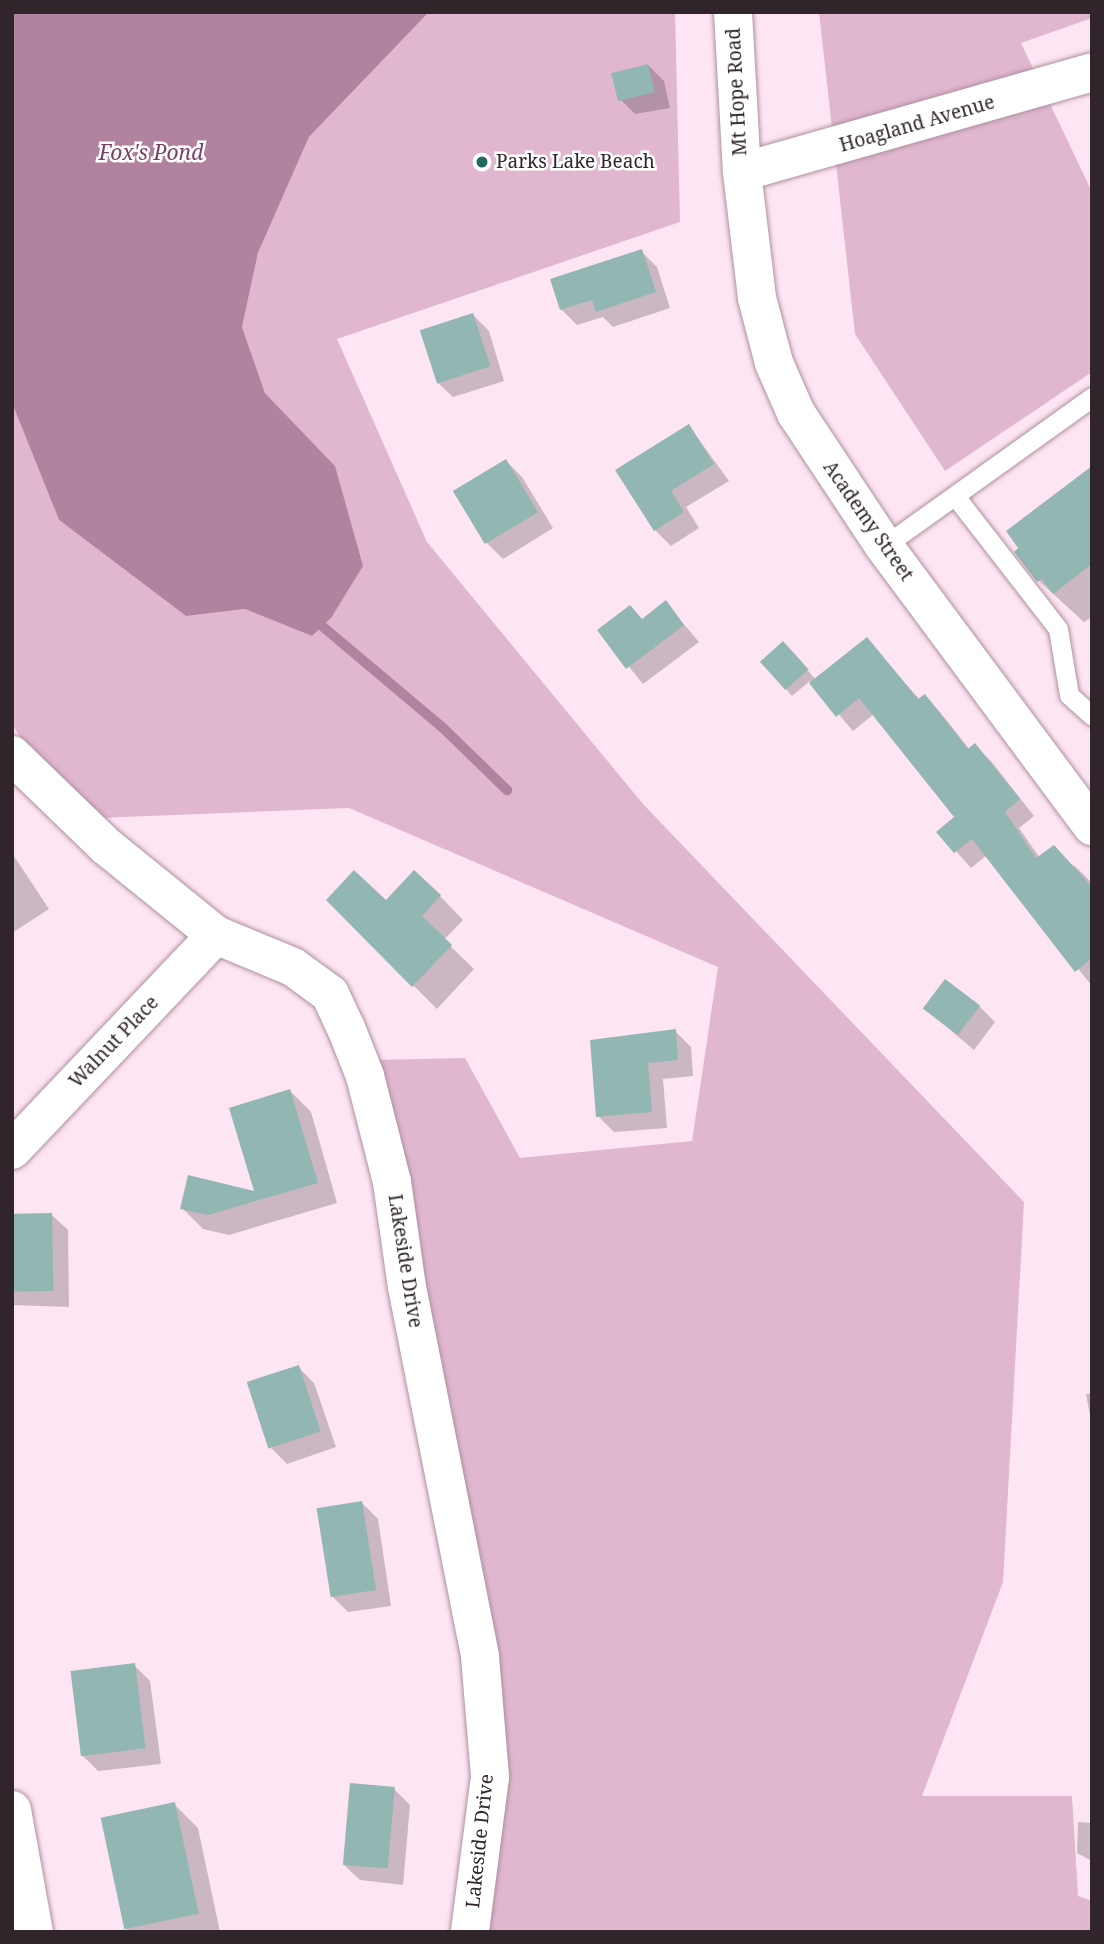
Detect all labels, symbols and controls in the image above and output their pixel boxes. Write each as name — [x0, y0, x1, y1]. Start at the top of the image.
street label: Mt Hope Road — [722, 27, 752, 157]
street label: Hoagland Avenue — [837, 91, 997, 157]
water label: Fox's Pond — [99, 139, 203, 165]
place label: Parks Lake Beach — [496, 151, 655, 173]
marker: Parks Lake Beach — [474, 154, 490, 170]
street label: Academy Street — [818, 457, 918, 585]
street label: Walnut Place — [65, 991, 163, 1093]
street label: Lakeside Drive — [383, 1193, 427, 1329]
street label: Lakeside Drive — [462, 1773, 498, 1909]

